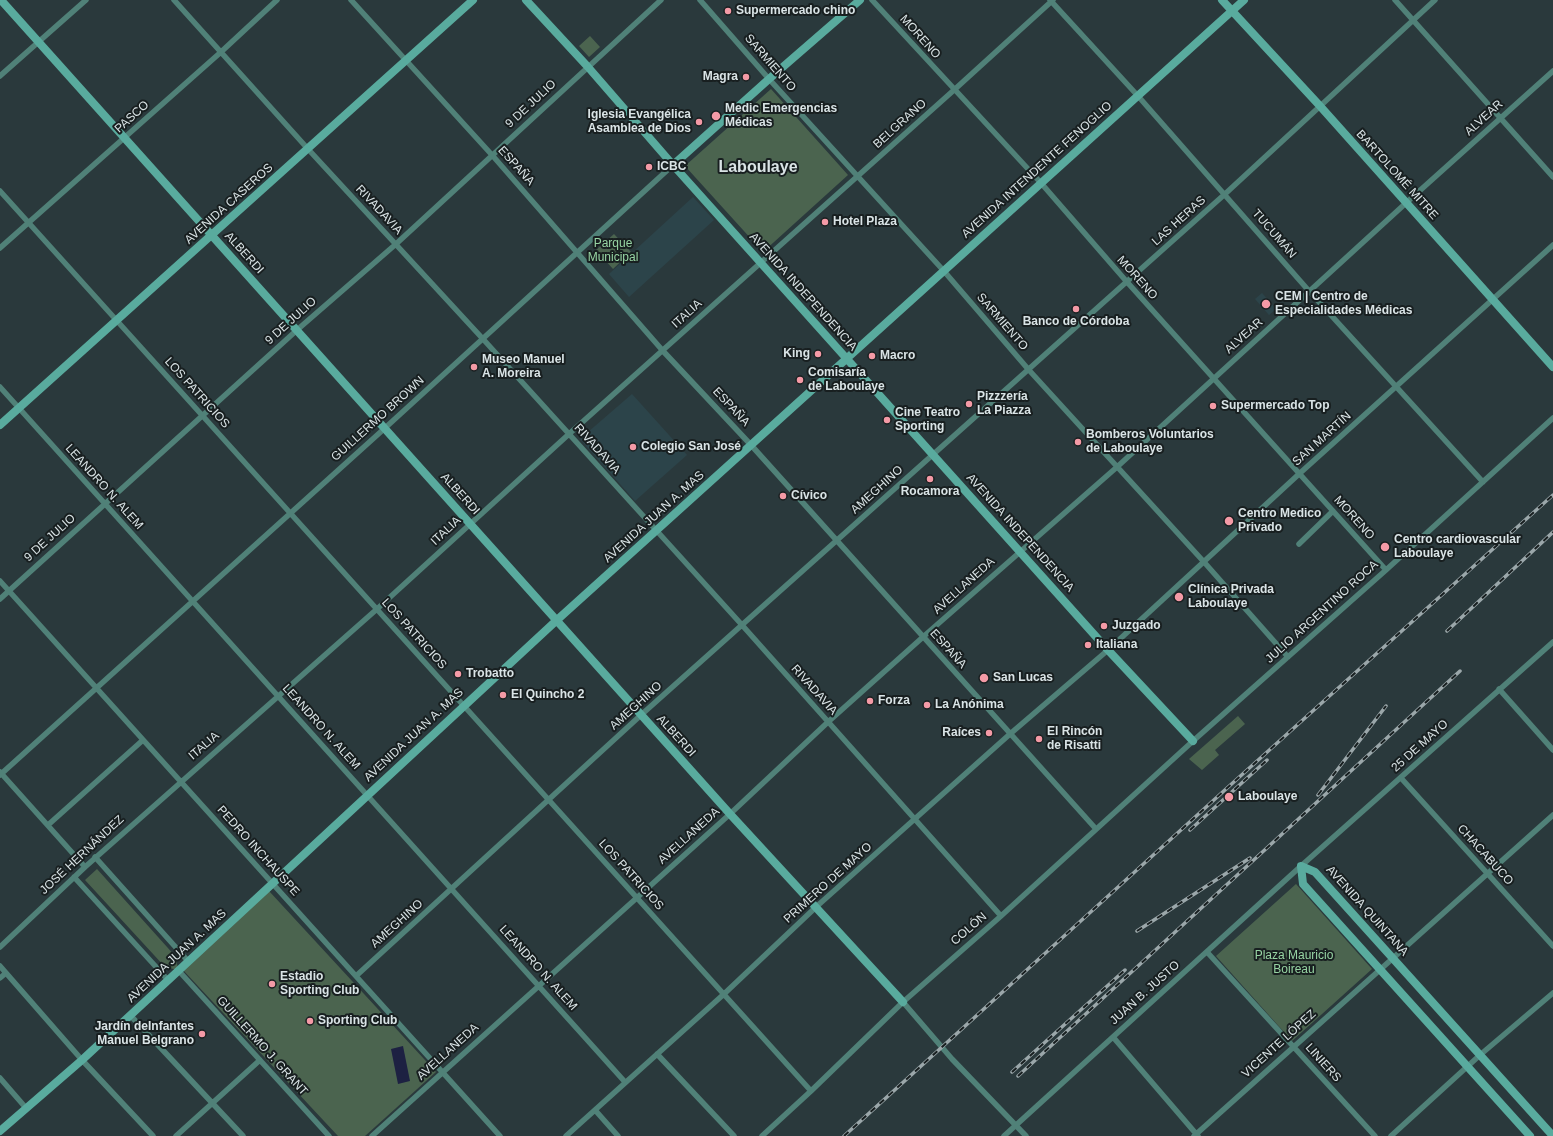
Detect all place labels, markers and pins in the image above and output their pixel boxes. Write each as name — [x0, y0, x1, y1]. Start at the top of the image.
place label: Supermercado chino — [736, 4, 855, 18]
marker: Supermercado chino — [723, 6, 733, 16]
place label: Magra — [703, 70, 738, 84]
marker: Magra — [741, 72, 751, 82]
place label: Medic Emergencias Médicas — [725, 102, 837, 130]
place label: Iglesia Evangélica Asamblea de Dios — [588, 108, 691, 136]
marker: Medic Emergencias Médicas — [710, 110, 722, 122]
marker: Iglesia Evangélica Asamblea de Dios — [694, 117, 704, 127]
place label: ICBC — [657, 160, 686, 174]
marker: ICBC — [644, 162, 654, 172]
place label: Hotel Plaza — [833, 215, 897, 229]
marker: Hotel Plaza — [820, 217, 830, 227]
place label: CEM | Centro de Especialidades Médicas — [1275, 290, 1412, 318]
marker: CEM | Centro de Especialidades Médicas — [1260, 298, 1272, 310]
marker: Banco de Córdoba — [1071, 304, 1081, 314]
place label: Banco de Córdoba — [1023, 315, 1129, 329]
place label: King — [783, 347, 810, 361]
marker: King — [813, 349, 823, 359]
place label: Macro — [880, 349, 915, 363]
marker: Macro — [867, 351, 877, 361]
place label: Museo Manuel A. Moreira — [482, 353, 565, 381]
marker: Museo Manuel A. Moreira — [469, 362, 479, 372]
place label: Comisaría de Laboulaye — [808, 366, 885, 394]
marker: Comisaría de Laboulaye — [795, 375, 805, 385]
place label: Pizzzería La Piazza — [977, 390, 1031, 418]
marker: Pizzzería La Piazza — [964, 399, 974, 409]
place label: Supermercado Top — [1221, 399, 1329, 413]
marker: Supermercado Top — [1208, 401, 1218, 411]
place label: Cine Teatro Sporting — [895, 406, 960, 434]
marker: Cine Teatro Sporting — [882, 415, 892, 425]
place label: Bomberos Voluntarios de Laboulaye — [1086, 428, 1214, 456]
marker: Bomberos Voluntarios de Laboulaye — [1073, 437, 1083, 447]
place label: Colegio San José — [641, 440, 741, 454]
marker: Colegio San José — [628, 442, 638, 452]
marker: Rocamora — [925, 474, 935, 484]
place label: Rocamora — [901, 485, 959, 499]
place label: Cívico — [791, 489, 827, 503]
marker: Cívico — [778, 491, 788, 501]
place label: Centro Medico Privado — [1238, 507, 1321, 535]
marker: Centro Medico Privado — [1223, 515, 1235, 527]
place label: Centro cardiovascular Laboulaye — [1394, 533, 1521, 561]
marker: Centro cardiovascular Laboulaye — [1379, 541, 1391, 553]
place label: Clínica Privada Laboulaye — [1188, 583, 1274, 611]
marker: Clínica Privada Laboulaye — [1173, 591, 1185, 603]
place label: Juzgado — [1112, 619, 1161, 633]
marker: Juzgado — [1099, 621, 1109, 631]
place label: Italiana — [1096, 638, 1137, 652]
marker: Italiana — [1083, 640, 1093, 650]
place label: Trobatto — [466, 667, 514, 681]
marker: Trobatto — [453, 669, 463, 679]
place label: San Lucas — [993, 671, 1053, 685]
marker: San Lucas — [978, 672, 990, 684]
place label: El Quincho 2 — [511, 688, 584, 702]
marker: El Quincho 2 — [498, 690, 508, 700]
place label: Forza — [878, 694, 910, 708]
marker: Forza — [865, 696, 875, 706]
place label: La Anónima — [935, 698, 1004, 712]
marker: La Anónima — [922, 700, 932, 710]
place label: El Rincón de Risatti — [1047, 725, 1102, 753]
place label: Raíces — [942, 726, 981, 740]
marker: Raíces — [984, 728, 994, 738]
marker: El Rincón de Risatti — [1034, 734, 1044, 744]
place label: Laboulaye — [1238, 790, 1297, 804]
marker: Laboulaye — [1223, 791, 1235, 803]
place label: Estadio Sporting Club — [280, 970, 359, 998]
marker: Estadio Sporting Club — [267, 979, 277, 989]
place label: Sporting Club — [318, 1014, 397, 1028]
marker: Sporting Club — [305, 1016, 315, 1026]
place label: Jardín deInfantes Manuel Belgrano — [95, 1020, 194, 1048]
marker: Jardín deInfantes Manuel Belgrano — [197, 1029, 207, 1039]

